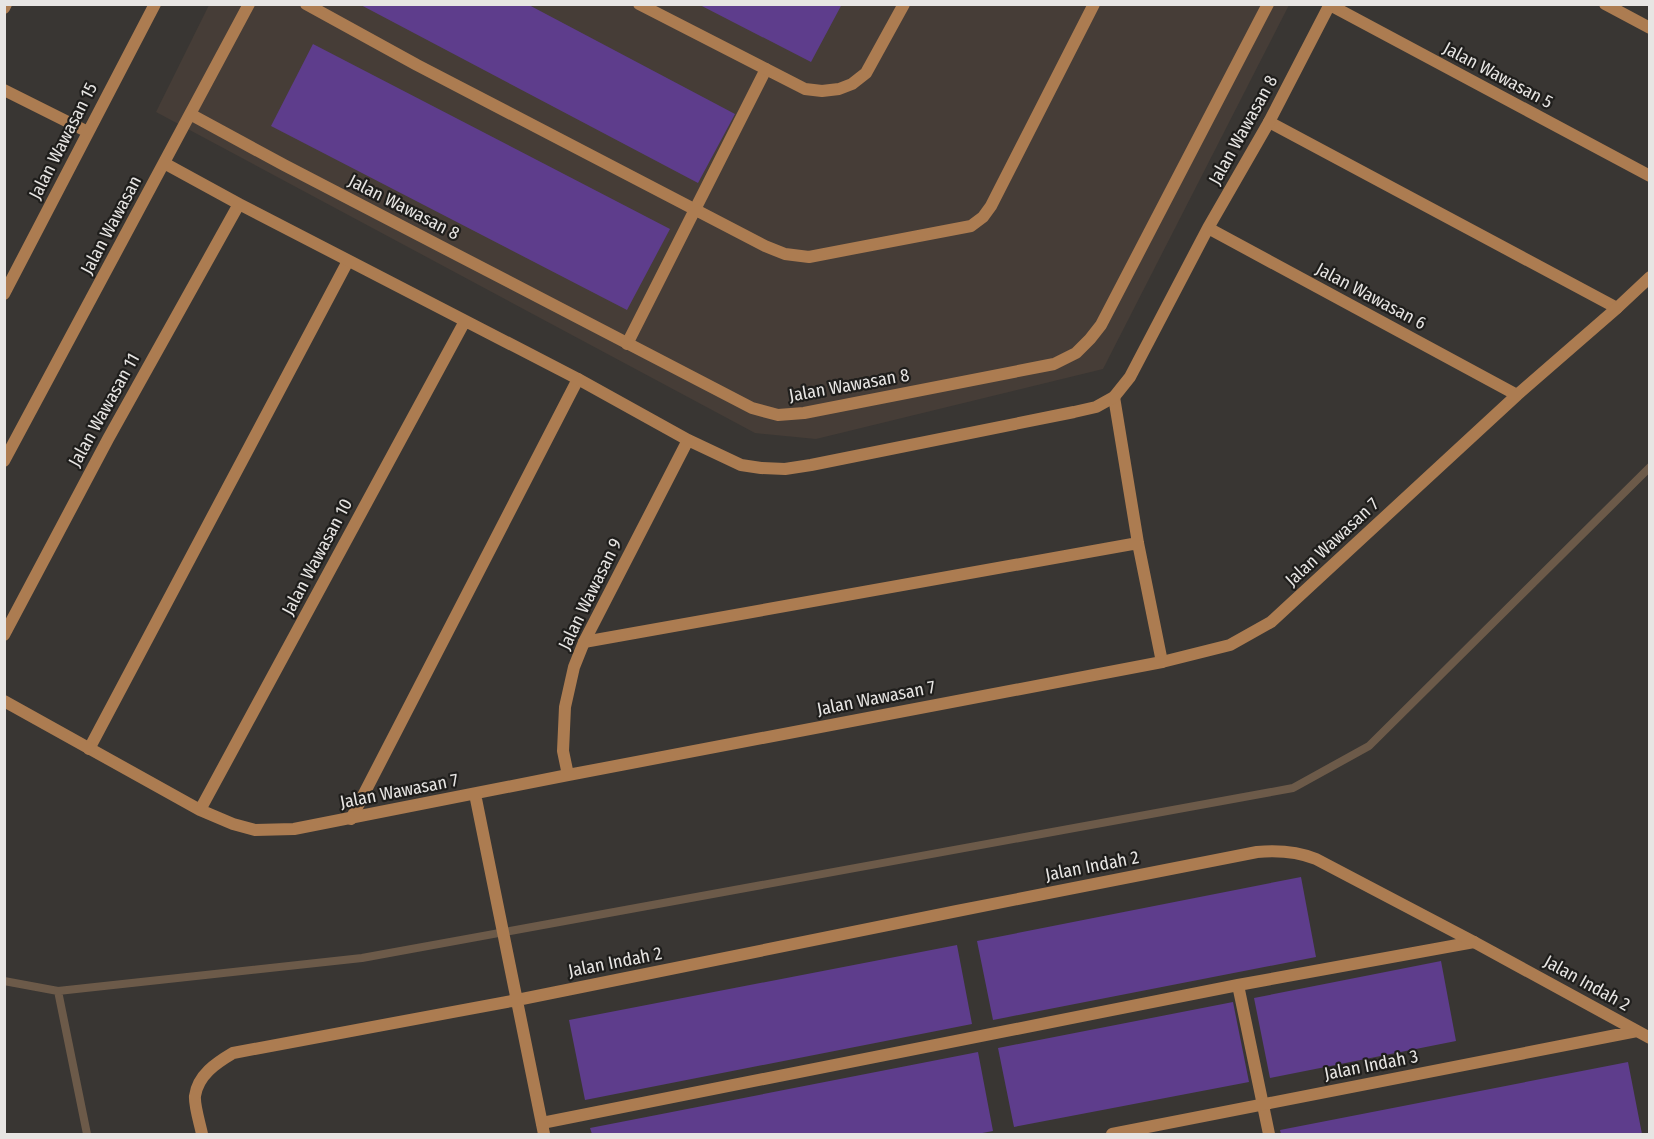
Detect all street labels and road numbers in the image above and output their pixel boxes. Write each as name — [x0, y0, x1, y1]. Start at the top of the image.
street label: Jalan Wawasan 5 — [1439, 37, 1557, 113]
street label: Jalan Wawasan 8 — [1204, 71, 1282, 189]
street label: Jalan Wawasan 15 — [24, 79, 102, 203]
street label: Jalan Wawasan 8 — [345, 170, 463, 244]
street label: Jalan Wawasan — [76, 172, 146, 278]
street label: Jalan Wawasan 6 — [1312, 258, 1430, 334]
street label: Jalan Wawasan 11 — [64, 349, 144, 471]
street label: Jalan Wawasan 8 — [787, 364, 911, 406]
street label: Jalan Wawasan 7 — [1281, 493, 1383, 591]
street label: Jalan Wawasan 10 — [277, 495, 357, 619]
street label: Jalan Wawasan 9 — [553, 535, 627, 653]
street label: Jalan Wawasan 7 — [815, 676, 937, 720]
street label: Jalan Wawasan 7 — [338, 769, 460, 813]
street label: Jalan Indah 2 — [1043, 846, 1141, 886]
street label: Jalan Indah 2 — [566, 942, 664, 982]
street label: Jalan Indah 2 — [1540, 950, 1634, 1016]
street label: Jalan Indah 3 — [1322, 1045, 1420, 1085]

